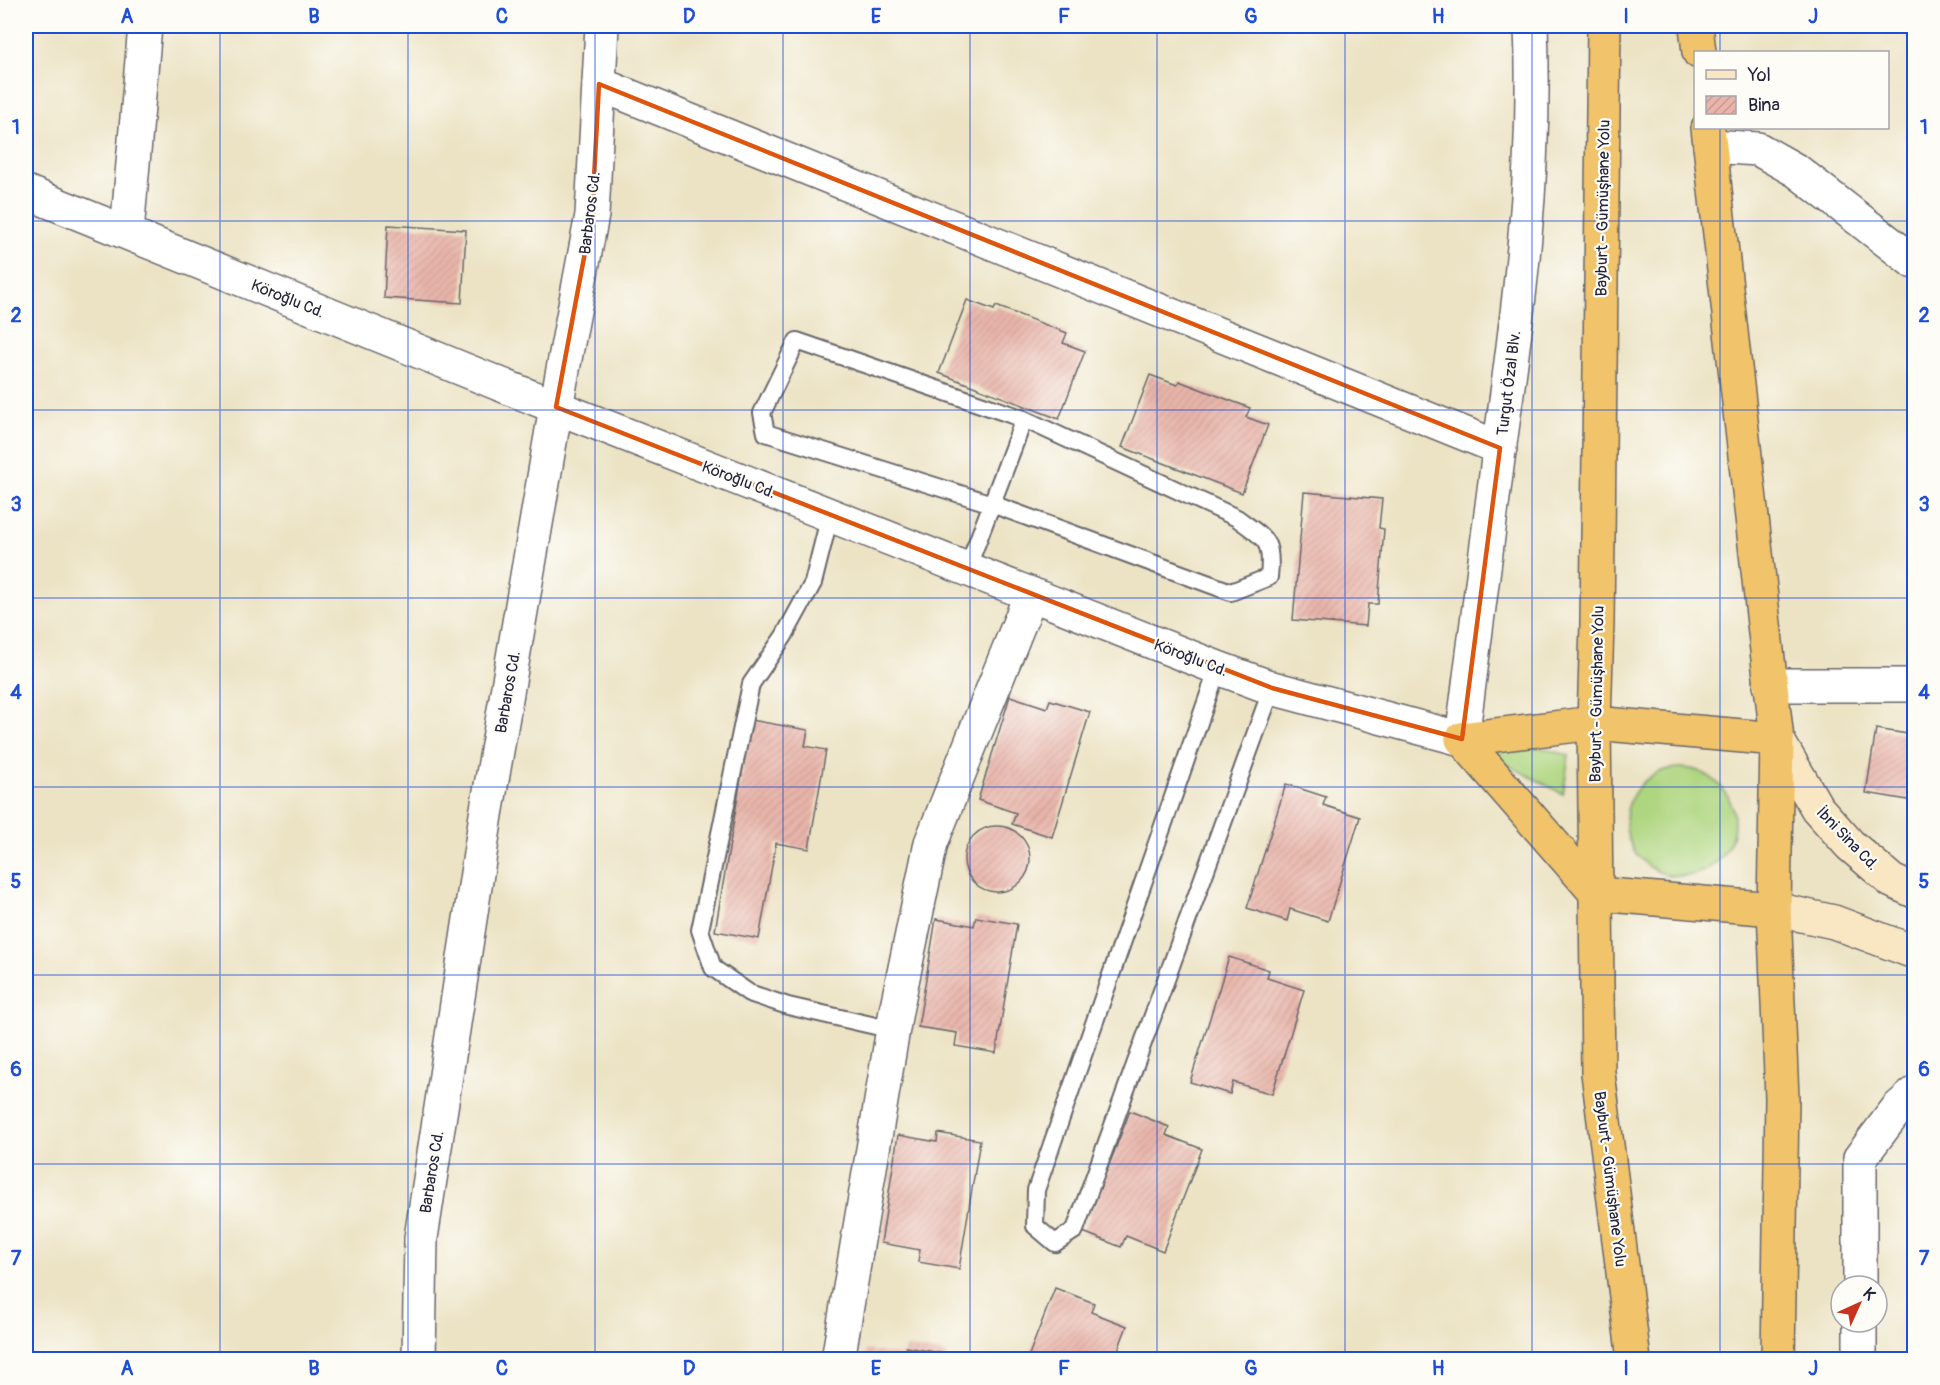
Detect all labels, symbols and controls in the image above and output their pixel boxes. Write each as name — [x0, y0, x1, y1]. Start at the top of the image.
text: A — [121, 4, 134, 29]
text: B — [308, 4, 320, 29]
text: C — [496, 4, 508, 29]
text: D — [683, 4, 696, 29]
text: E — [871, 4, 882, 29]
text: F — [1058, 4, 1070, 29]
text: G — [1244, 4, 1258, 29]
text: H — [1432, 4, 1445, 29]
text: I — [1623, 4, 1629, 29]
text: J — [1808, 4, 1818, 29]
legend — [1694, 51, 1889, 129]
text: Yol — [1747, 64, 1771, 87]
text: Bina — [1748, 94, 1780, 117]
text: 1 — [12, 115, 20, 140]
text: 1 — [1920, 115, 1928, 140]
street label: Bayburt - Gümüşhane Yolu — [1591, 119, 1615, 297]
street label: Barbaros Cd. — [575, 171, 605, 256]
street label: Köroğlu Cd. — [248, 275, 327, 323]
text: 2 — [10, 303, 22, 328]
text: 2 — [1918, 303, 1930, 328]
street label: Turgut Özal Blv. — [1493, 329, 1525, 437]
street label: Köroğlu Cd. — [699, 457, 778, 503]
text: 3 — [10, 492, 22, 517]
text: 3 — [1918, 492, 1930, 517]
street label: Bayburt - Gümüşhane Yolu — [1585, 605, 1609, 783]
street label: Köroğlu Cd. — [1151, 635, 1230, 681]
street label: Barbaros Cd. — [491, 649, 525, 735]
text: 4 — [10, 680, 22, 705]
text: 4 — [1918, 680, 1930, 705]
street label: İbni Sina Cd. — [1812, 803, 1883, 875]
text: 5 — [11, 869, 22, 894]
text: 5 — [1919, 869, 1930, 894]
text: 6 — [10, 1057, 22, 1082]
text: 6 — [1918, 1057, 1930, 1082]
street label: Bayburt - Gümüşhane Yolu — [1589, 1090, 1631, 1268]
street label: Barbaros Cd. — [416, 1129, 448, 1215]
text: 7 — [11, 1246, 22, 1271]
text: 7 — [1919, 1246, 1930, 1271]
north arrow — [1829, 1274, 1889, 1334]
text: K — [1858, 1284, 1880, 1305]
text: A — [121, 1356, 134, 1381]
text: B — [308, 1356, 320, 1381]
text: C — [496, 1356, 508, 1381]
text: D — [683, 1356, 696, 1381]
text: E — [871, 1356, 882, 1381]
text: F — [1058, 1356, 1070, 1381]
text: G — [1244, 1356, 1258, 1381]
text: H — [1432, 1356, 1445, 1381]
text: I — [1623, 1356, 1629, 1381]
text: J — [1808, 1356, 1818, 1381]

